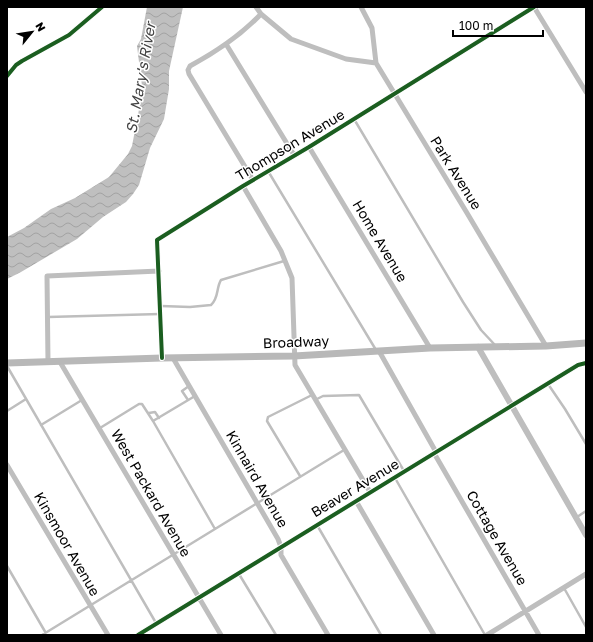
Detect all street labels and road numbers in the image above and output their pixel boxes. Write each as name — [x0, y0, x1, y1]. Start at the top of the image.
street label: Thompson Avenue — [232, 105, 347, 184]
street label: Park Avenue — [427, 133, 486, 213]
street label: Home Avenue — [349, 197, 412, 285]
street label: Broadway — [263, 332, 329, 351]
street label: West Packard Avenue — [108, 426, 195, 560]
street label: Kinnaird Avenue — [223, 427, 292, 530]
street label: Beaver Avenue — [308, 455, 402, 520]
street label: Cottage Avenue — [463, 487, 531, 588]
street label: Kinsmoor Avenue — [31, 489, 104, 599]

